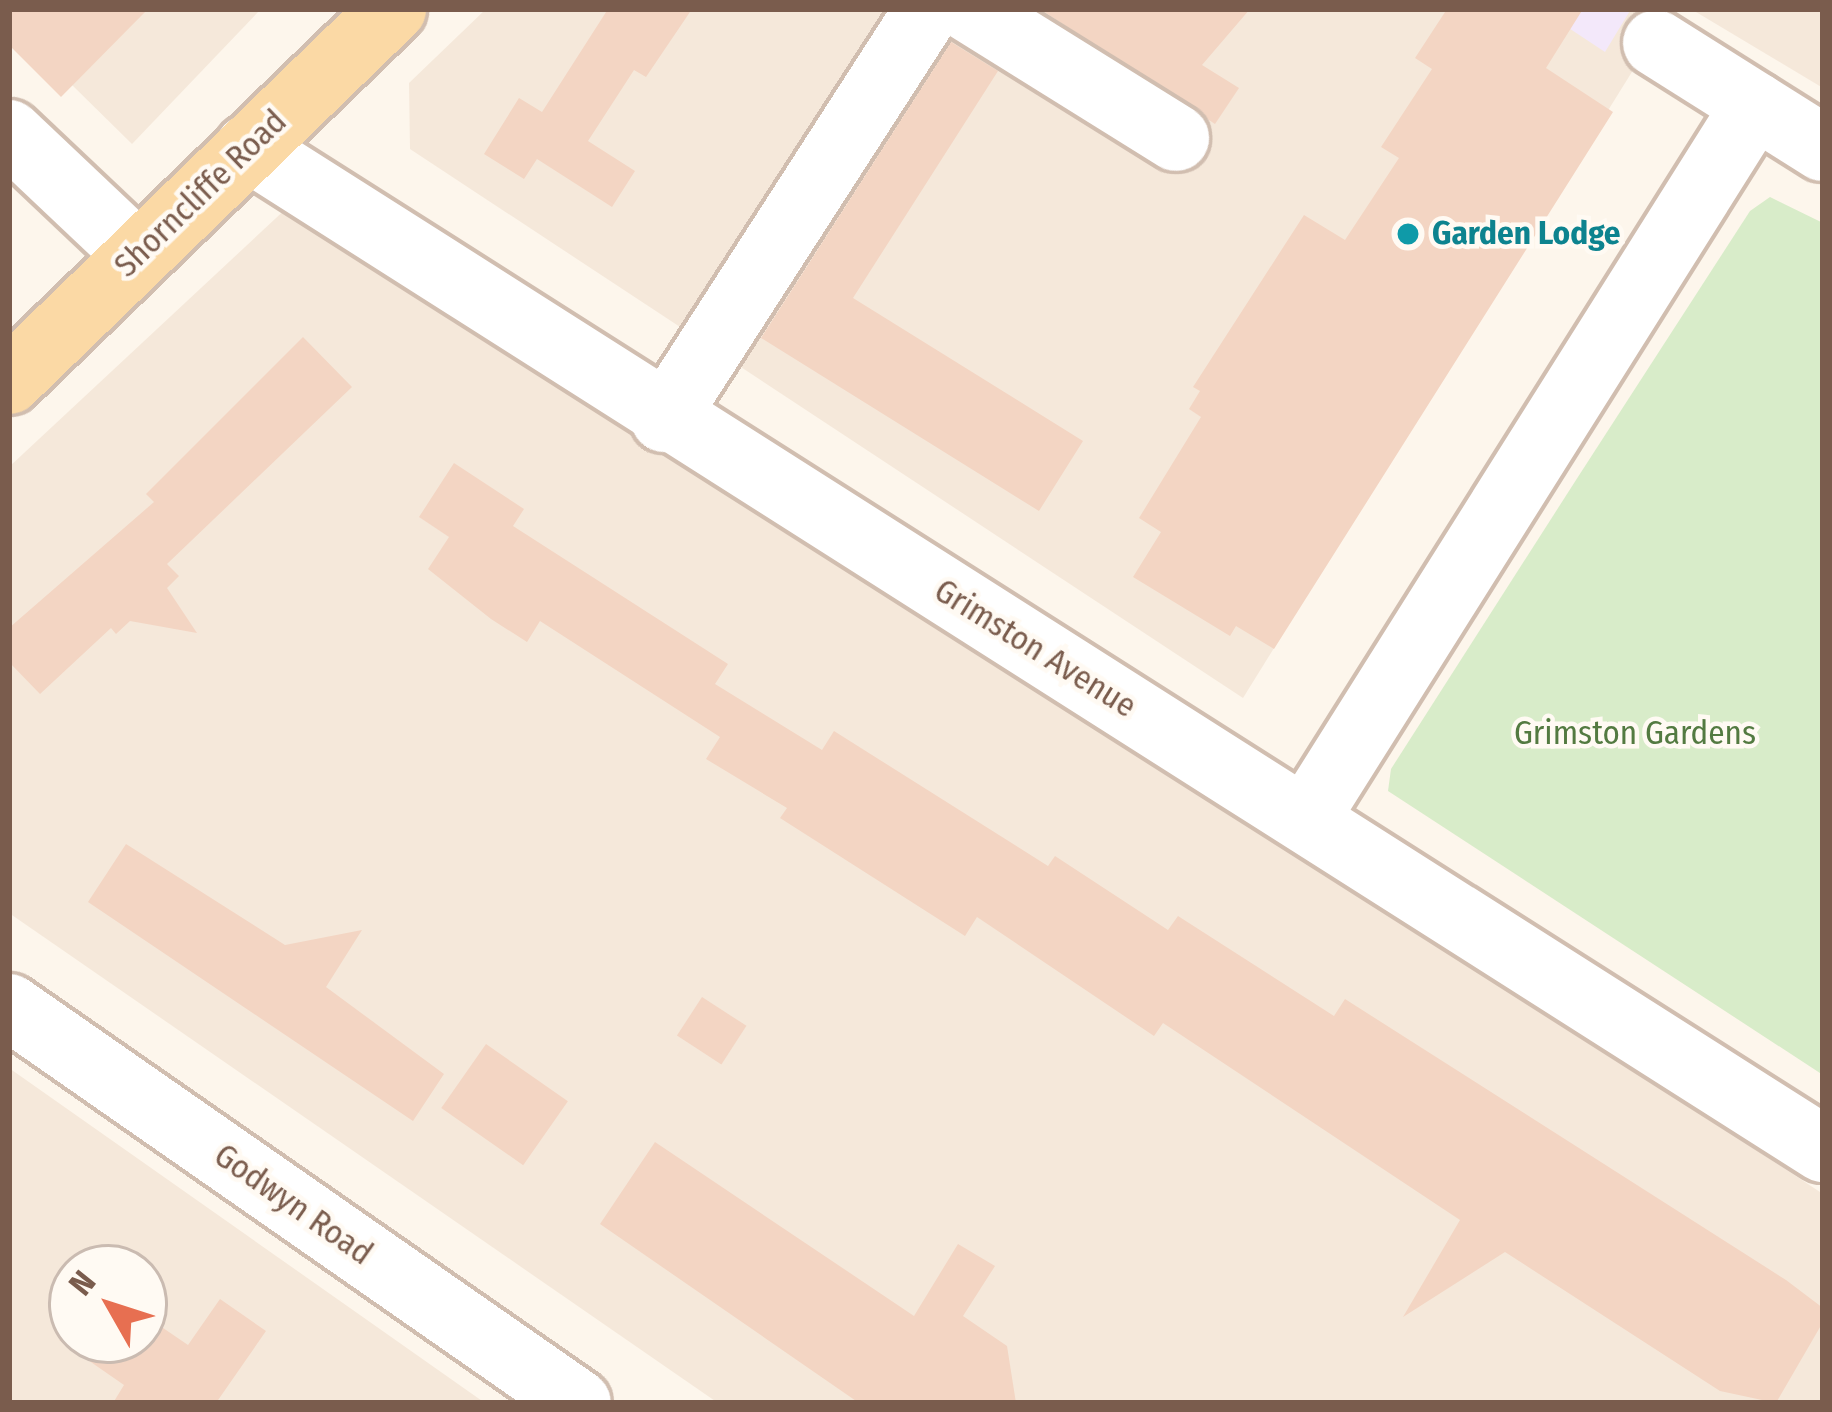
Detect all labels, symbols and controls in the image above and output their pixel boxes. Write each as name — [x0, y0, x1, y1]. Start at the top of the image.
street label: Shorncliffe Road — [107, 102, 295, 286]
place label: Garden Lodge — [1432, 214, 1621, 254]
marker: Garden Lodge — [1395, 221, 1421, 247]
street label: Grimston Avenue — [927, 571, 1143, 727]
park label: Grimston Gardens — [1514, 714, 1756, 754]
street label: Godwyn Road — [206, 1136, 380, 1274]
north arrow — [48, 1244, 168, 1364]
text: N — [61, 1263, 104, 1304]

